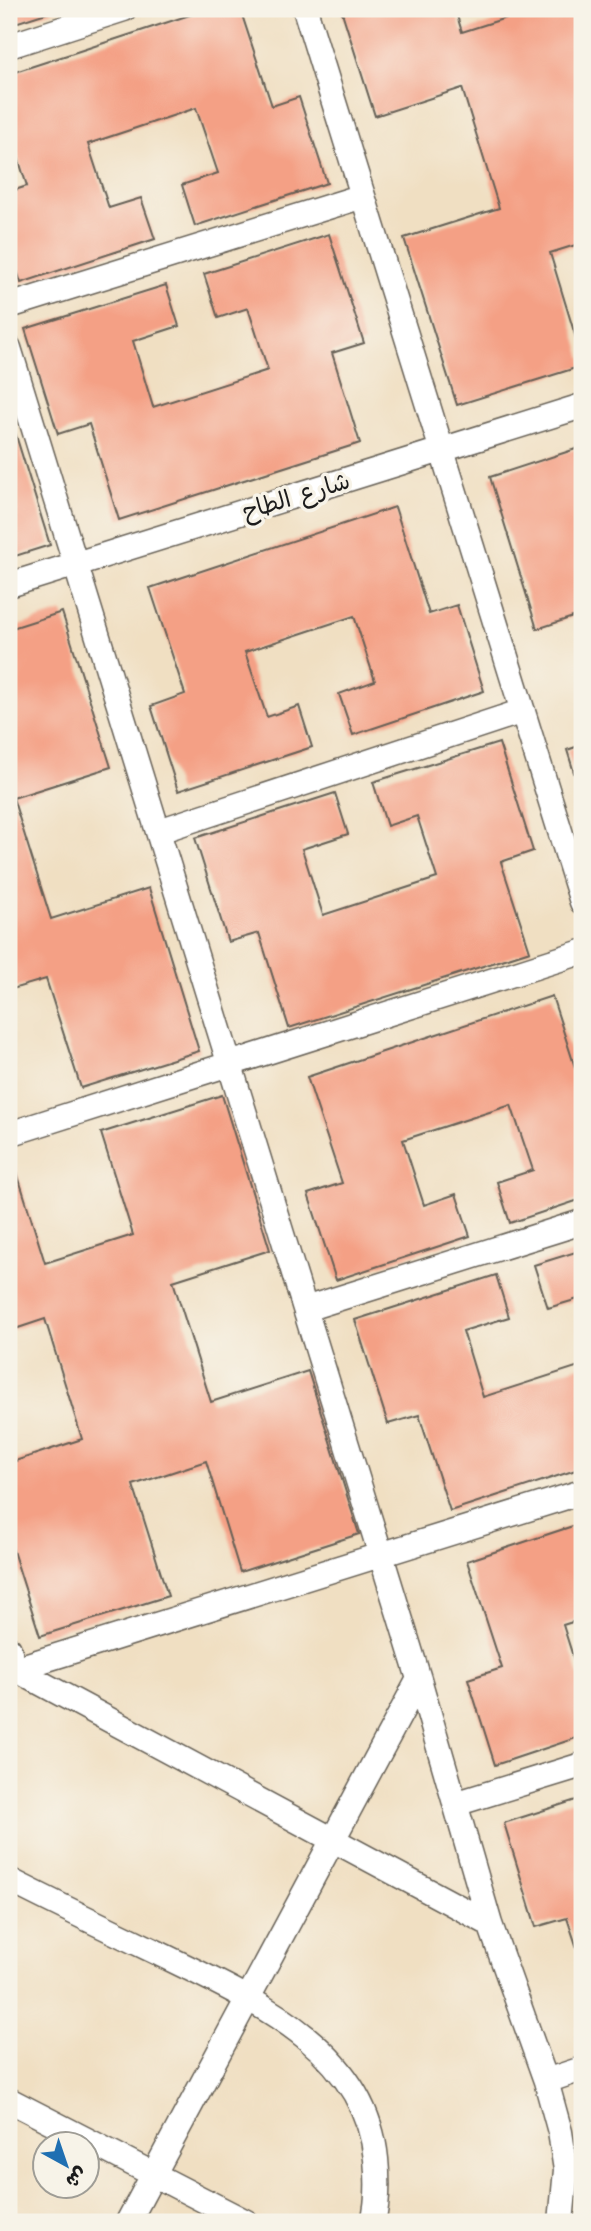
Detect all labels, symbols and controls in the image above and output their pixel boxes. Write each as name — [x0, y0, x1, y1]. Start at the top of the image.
street label: شارع الطاح — [238, 464, 354, 529]
north arrow — [32, 2130, 102, 2200]
text: ش — [59, 2160, 93, 2194]

